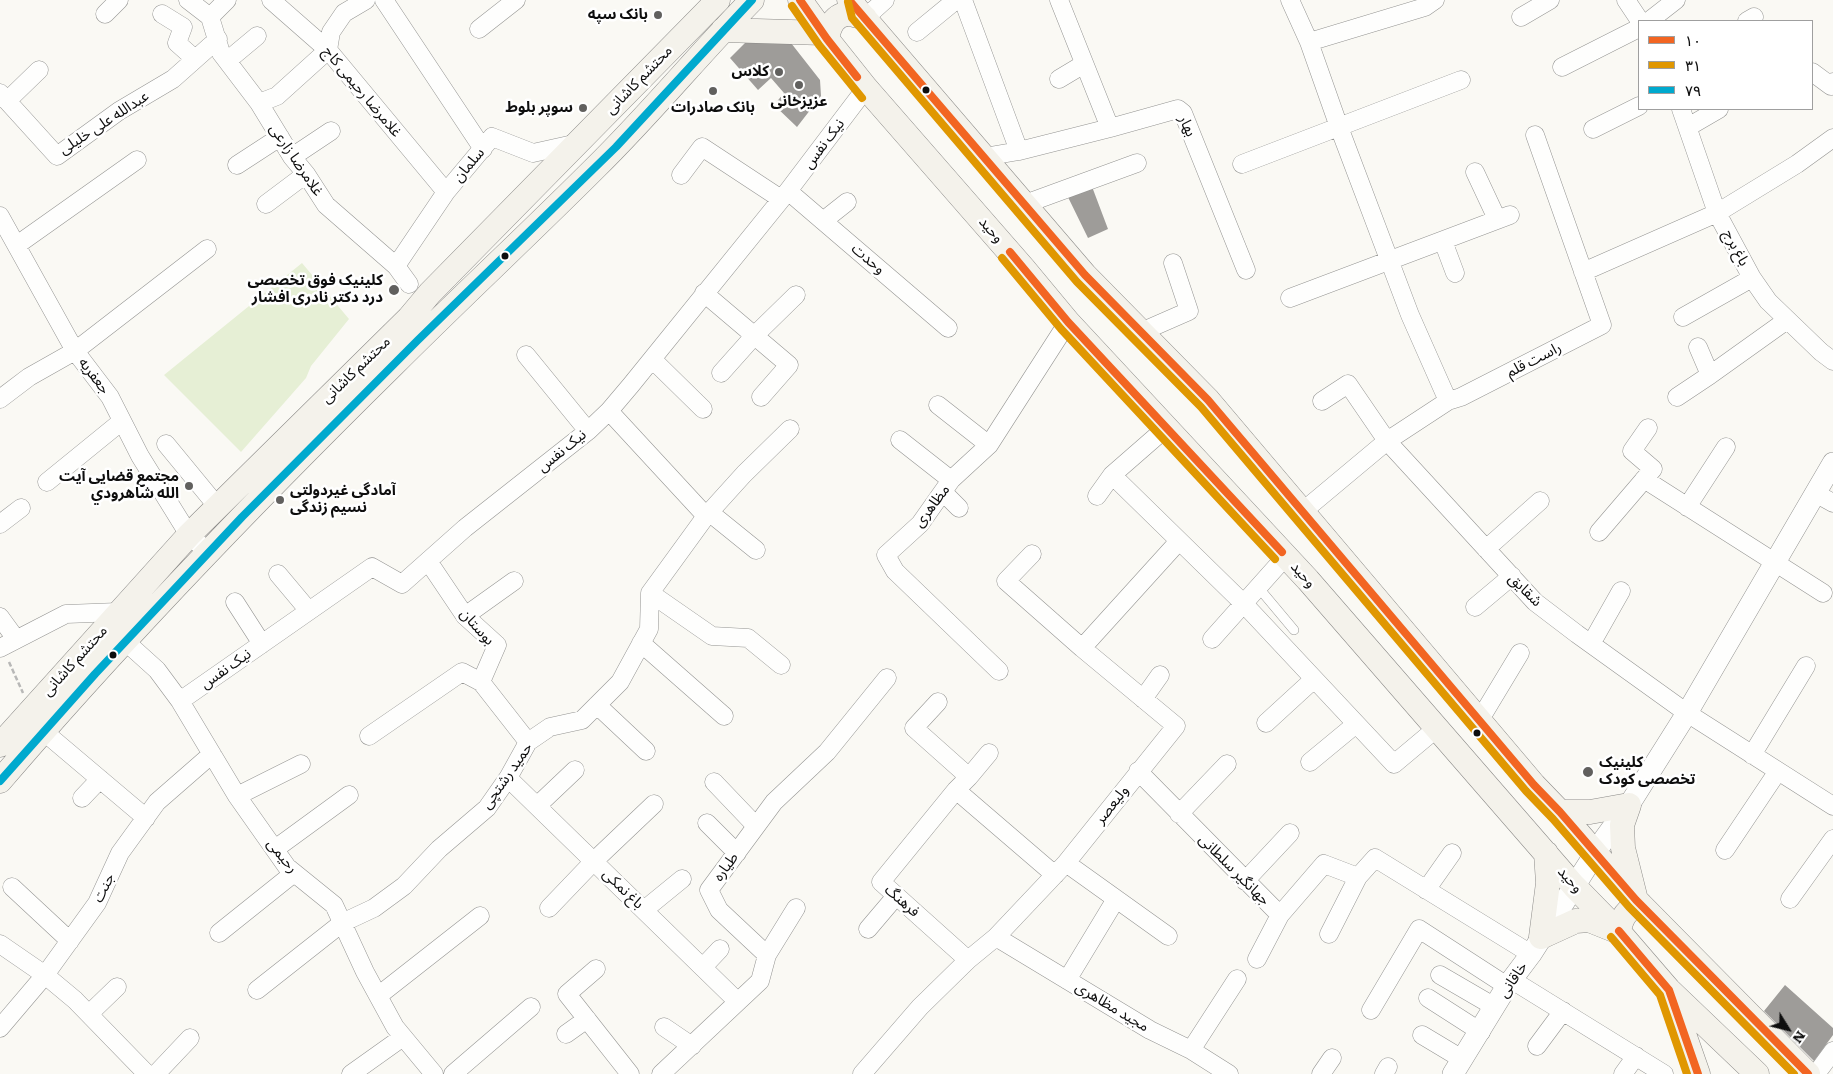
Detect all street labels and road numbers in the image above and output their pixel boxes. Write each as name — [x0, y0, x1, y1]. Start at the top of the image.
street label: محتشم کاشانی — [602, 42, 676, 118]
street label: غلامرضا رحیمی کاج — [319, 43, 405, 141]
street label: عبدالله علی خلیلی — [56, 87, 152, 159]
street label: بهار — [1174, 112, 1200, 140]
street label: نیک نفس — [799, 116, 849, 172]
street label: غلامرضا زارعی — [265, 120, 327, 200]
street label: سلمان — [449, 144, 489, 186]
street label: وحید — [975, 213, 1007, 247]
street label: باغ برج — [1719, 227, 1753, 269]
street label: وحدت — [848, 240, 888, 278]
street label: محتشم کاشانی — [318, 333, 394, 407]
street label: راست قلم — [1503, 338, 1565, 382]
street label: جعفریه — [74, 354, 114, 398]
street label: نیک نفس — [534, 426, 590, 476]
street label: مظاهری — [910, 481, 954, 531]
street label: وحید — [1287, 558, 1319, 592]
street label: شقایق — [1504, 569, 1546, 611]
street label: بوستان — [456, 605, 498, 649]
street label: محتشم کاشانی — [39, 622, 111, 700]
street label: نیک نفس — [197, 645, 255, 693]
street label: حمید رشتچی — [478, 739, 536, 813]
street label: ولیعصر — [1091, 782, 1133, 828]
street label: جهانگیر سلطانی — [1195, 831, 1273, 909]
street label: رحیمی — [263, 835, 301, 877]
street label: طیاره — [710, 849, 742, 885]
street label: وحید — [1554, 863, 1586, 897]
street label: باغ نمکی — [599, 865, 647, 913]
street label: جنت — [89, 870, 119, 906]
street label: فرهنگ — [881, 881, 923, 921]
street label: خاقانی — [1495, 959, 1531, 1001]
street label: مجید مظاهری — [1072, 978, 1152, 1036]

